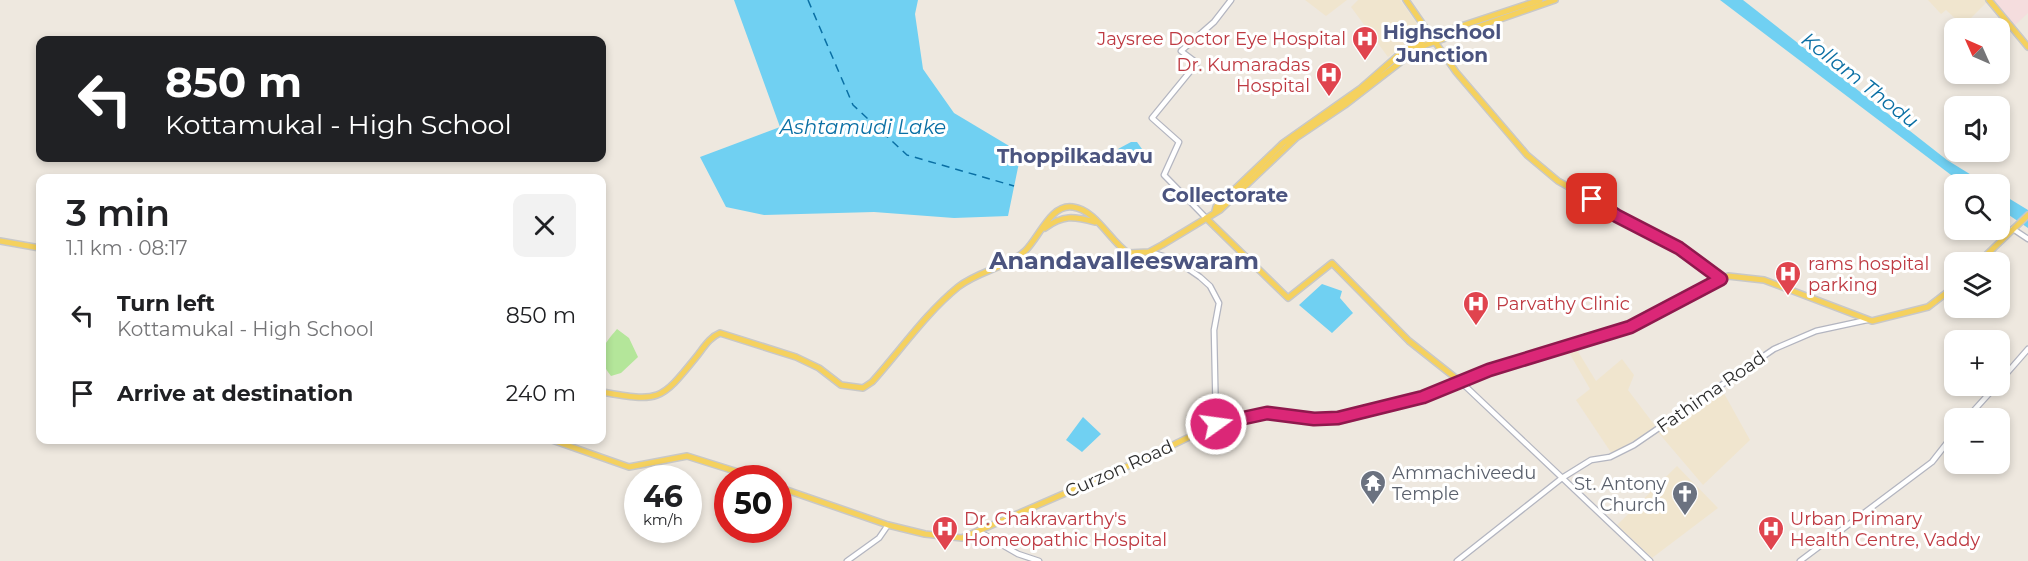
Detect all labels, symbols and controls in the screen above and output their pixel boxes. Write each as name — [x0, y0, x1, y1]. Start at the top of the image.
north arrow — [1944, 18, 2010, 84]
map controls — [1944, 18, 2010, 474]
district label: Highschool Junction — [1383, 20, 1501, 67]
hospital icon: Jaysree Doctor Eye Hospital — [1350, 24, 1380, 62]
water label: Kollam Thodu — [1797, 27, 1923, 133]
place label: Jaysree Doctor Eye Hospital — [1096, 28, 1346, 50]
place label: Dr. Kumaradas Hospital — [1177, 54, 1310, 97]
text: 850 m — [165, 56, 302, 108]
icon: left — [66, 60, 144, 138]
hospital icon: Dr. Kumaradas Hospital — [1314, 60, 1344, 98]
button: sound — [1944, 96, 2010, 162]
text: Kottamukal - High School — [165, 108, 512, 141]
water label: Ashtamudi Lake — [779, 115, 946, 139]
district label: Thoppilkadavu — [997, 144, 1153, 168]
pin — [1566, 173, 1617, 224]
button: search — [1944, 174, 2010, 240]
icon: arrive — [1575, 182, 1608, 215]
district label: Collectorate — [1162, 183, 1288, 207]
text: 3 min — [66, 191, 170, 235]
button: close — [513, 194, 576, 257]
text: 1.1 km · 08:17 — [66, 236, 187, 260]
district label: Anandavalleeswaram — [988, 246, 1259, 275]
button: layers — [1944, 252, 2010, 318]
place label: rams hospital parking — [1808, 253, 1929, 296]
hospital icon: rams hospital parking — [1773, 259, 1803, 297]
hospital icon: Parvathy Clinic — [1461, 289, 1491, 327]
text: Turn left — [117, 290, 215, 317]
place label: Parvathy Clinic — [1496, 293, 1630, 315]
icon: left — [66, 299, 99, 332]
text: 850 m — [506, 302, 576, 329]
text: Kottamukal - High School — [117, 317, 374, 341]
button: + — [1944, 330, 2010, 396]
street label: Fathima Road — [1652, 346, 1770, 438]
icon: arrive — [66, 377, 99, 410]
text: Arrive at destination — [117, 380, 353, 407]
text: 240 m — [506, 380, 576, 407]
position arrow — [1184, 392, 1248, 456]
button: − — [1944, 408, 2010, 474]
street label: Curzon Road — [1062, 435, 1176, 503]
place label: Ammachiveedu Temple — [1392, 462, 1536, 505]
speed limit sign: 50 — [714, 465, 792, 543]
temple icon: Ammachiveedu Temple — [1358, 468, 1388, 506]
place label: St. Antony Church — [1574, 473, 1666, 516]
text: 46 — [643, 478, 683, 515]
church icon: St. Antony Church — [1670, 479, 1700, 517]
place label: Dr. Chakravarthy's Homeopathic Hospital — [964, 508, 1167, 551]
place label: Urban Primary Health Centre, Vaddy — [1790, 508, 1980, 551]
text: km/h — [643, 510, 683, 529]
hospital icon: Dr. Chakravarthy's Homeopathic Hospital — [930, 514, 960, 552]
hospital icon: Urban Primary Health Centre, Vaddy — [1756, 514, 1786, 552]

